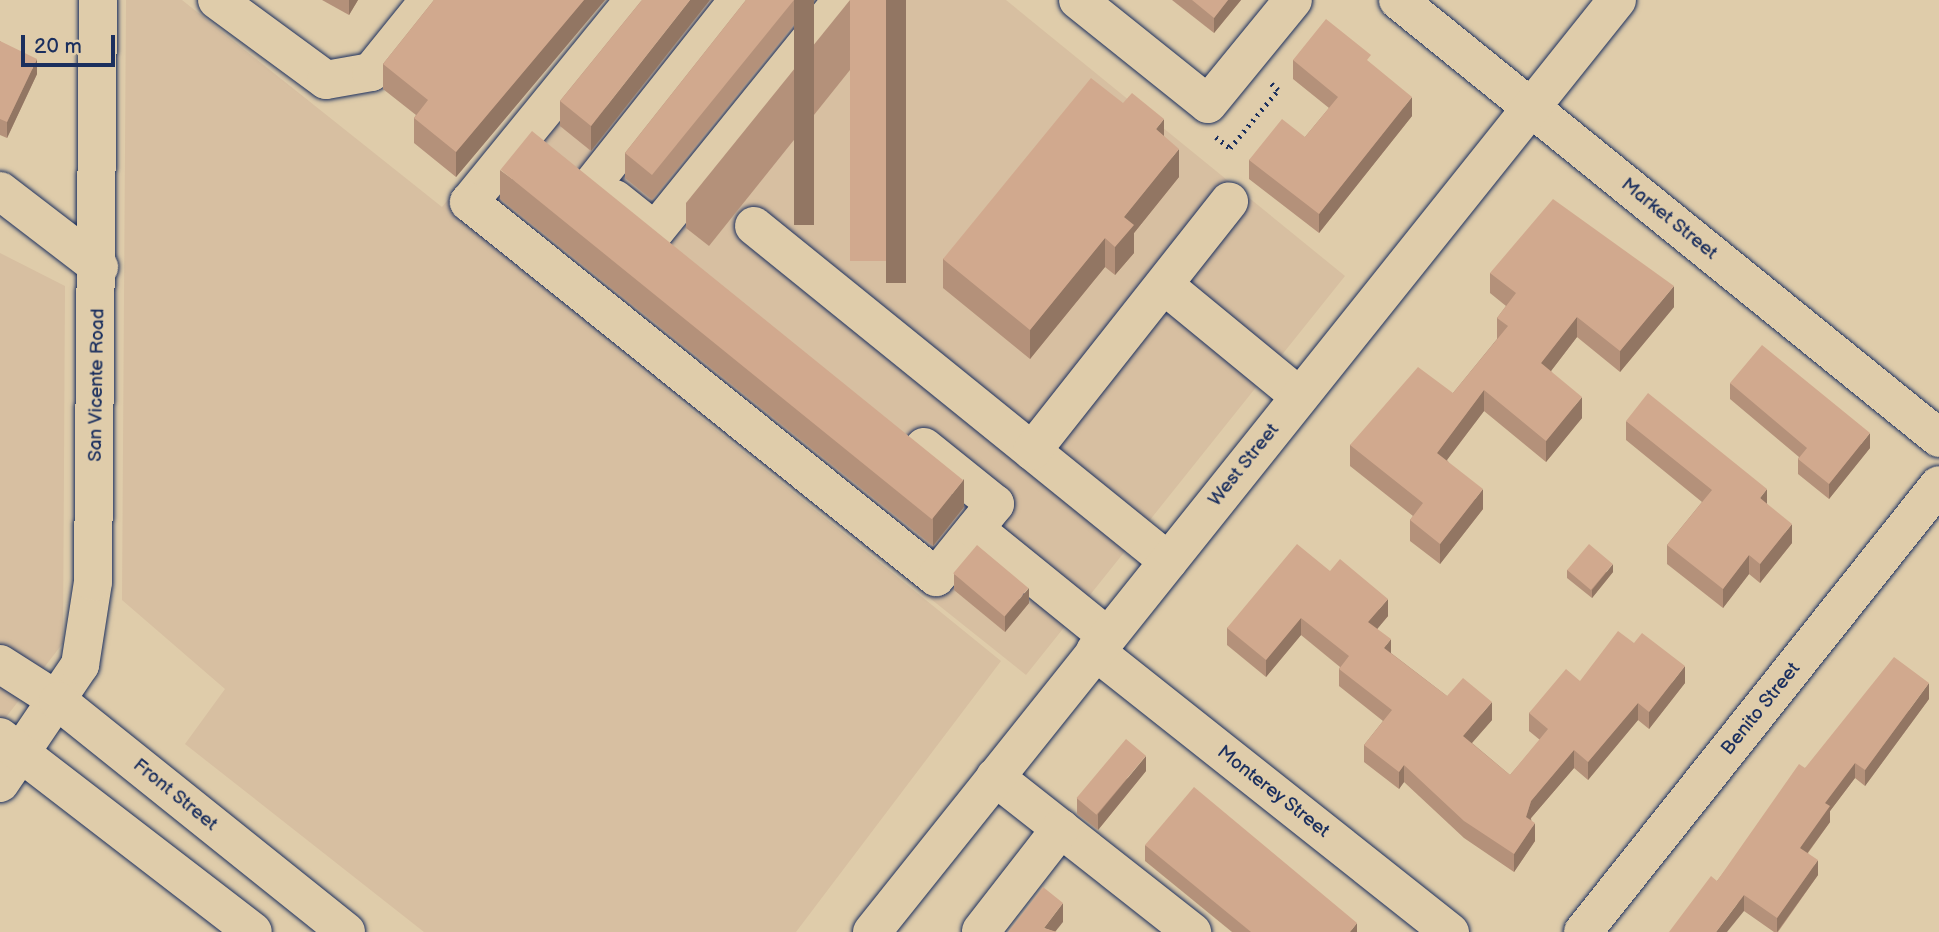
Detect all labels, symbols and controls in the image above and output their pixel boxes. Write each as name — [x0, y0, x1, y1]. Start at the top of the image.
scale bar — [24, 21, 119, 65]
text: 20 m — [34, 34, 82, 59]
street label: Market Street — [1616, 173, 1722, 265]
street label: San Vicente Road — [84, 308, 110, 462]
street label: West Street — [1204, 419, 1284, 511]
street label: Benito Street — [1717, 658, 1805, 760]
street label: Monterey Street — [1212, 741, 1334, 843]
street label: Front Street — [128, 754, 222, 836]

